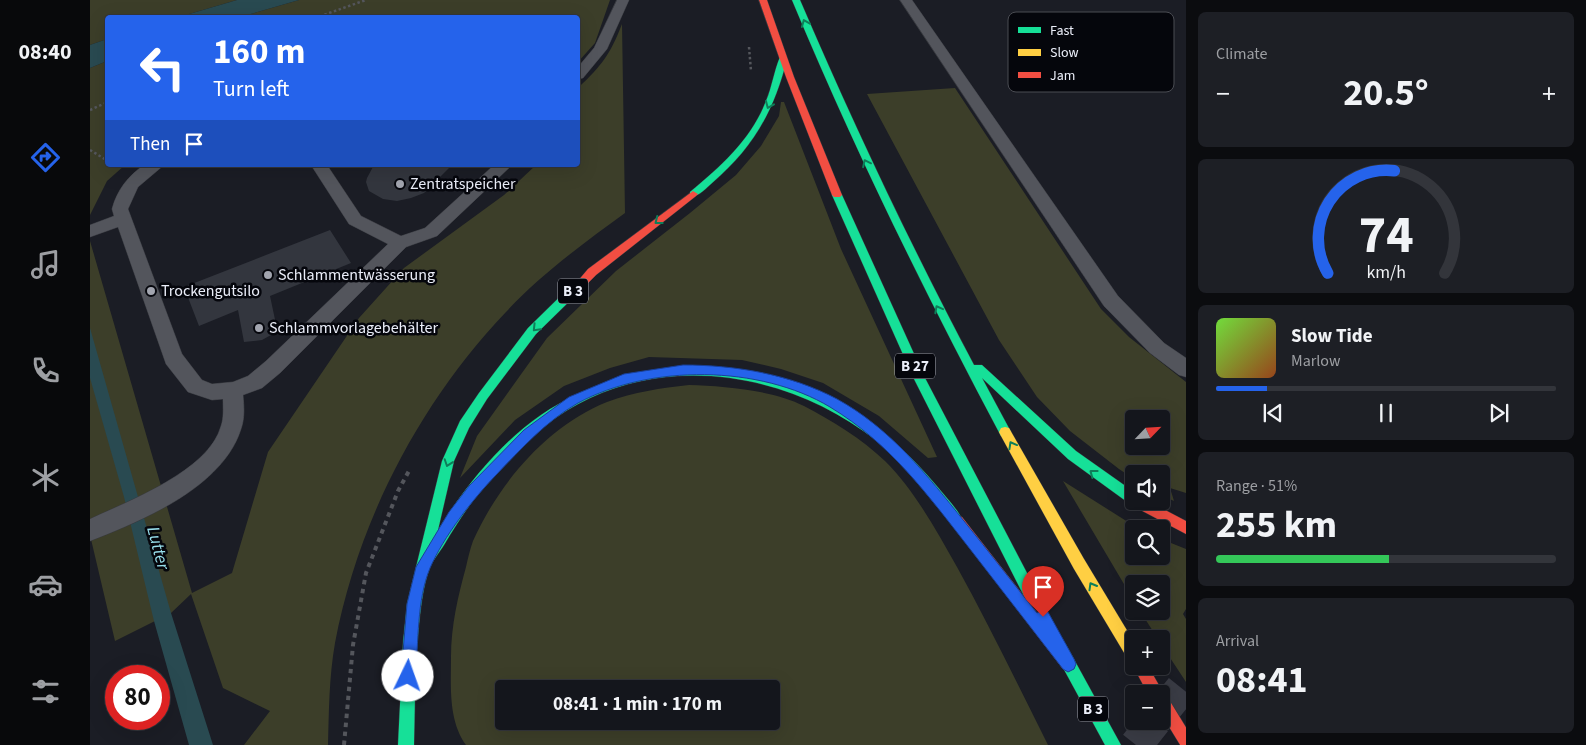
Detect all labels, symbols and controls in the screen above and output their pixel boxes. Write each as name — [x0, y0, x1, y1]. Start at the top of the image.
legend — [1008, 12, 1174, 92]
one-way arrow — [801, 19, 811, 28]
text: Fast — [1050, 21, 1074, 41]
text: 160 m — [213, 27, 305, 77]
icon: left — [130, 35, 195, 100]
text: 08:40 — [18, 36, 72, 68]
text: Slow — [1050, 43, 1079, 63]
text: Climate — [1216, 43, 1267, 65]
text: Jam — [1050, 66, 1075, 86]
text: 20.5° — [1343, 66, 1429, 120]
text: Turn left — [213, 73, 289, 105]
text: − — [1216, 74, 1230, 114]
text: + — [1542, 74, 1556, 114]
one-way arrow — [764, 100, 775, 109]
icon: arrive — [180, 130, 208, 158]
text: Then — [130, 131, 170, 158]
icon: directions — [28, 140, 63, 175]
one-way arrow — [862, 159, 873, 168]
place label: Zentratspeicher — [410, 173, 516, 195]
marker: Zentratspeicher — [394, 178, 406, 190]
text: 74 — [1359, 199, 1413, 273]
one-way arrow — [654, 215, 664, 224]
icon: music — [28, 247, 63, 282]
text: km/h — [1366, 260, 1406, 285]
place label: Schlammentwässerung — [278, 264, 435, 286]
marker: Schlammentwässerung — [262, 269, 274, 281]
road number: B 3 — [558, 278, 588, 304]
place label: Trockengutsilo — [161, 280, 260, 302]
marker: Trockengutsilo — [145, 285, 157, 297]
one-way arrow — [934, 305, 944, 314]
place label: Schlammvorlagebehälter — [269, 317, 439, 339]
marker: Schlammvorlagebehälter — [253, 322, 265, 334]
one-way arrow — [533, 322, 542, 331]
text: Slow Tide — [1291, 323, 1372, 350]
text: Marlow — [1291, 350, 1340, 372]
icon: phone — [28, 353, 63, 388]
road number: B 27 — [895, 354, 935, 378]
icon: previous — [1259, 399, 1287, 427]
icon: pause — [1372, 399, 1400, 427]
icon: next — [1485, 399, 1513, 427]
north arrow — [1125, 410, 1170, 455]
map controls — [1125, 410, 1170, 730]
one-way arrow — [1008, 441, 1018, 450]
one-way arrow — [444, 458, 454, 467]
icon: climate — [28, 460, 63, 495]
button: sound — [1125, 465, 1170, 510]
one-way arrow — [1090, 471, 1099, 479]
text: Range · 51% — [1216, 475, 1297, 497]
text: 255 km — [1216, 498, 1337, 552]
button: search — [1125, 520, 1170, 565]
water label: Lutter — [140, 524, 176, 573]
pin — [1022, 566, 1064, 617]
icon: car — [28, 567, 63, 602]
icon: arrive — [1029, 573, 1057, 601]
button: layers — [1125, 575, 1170, 620]
one-way arrow — [1089, 582, 1099, 591]
button: + — [1125, 630, 1170, 675]
text: Arrival — [1216, 630, 1259, 652]
position arrow — [381, 649, 433, 701]
text: 08:41 — [1216, 653, 1308, 707]
speed limit sign: 80 — [105, 665, 170, 730]
icon: filters — [28, 674, 63, 709]
button: − — [1125, 685, 1170, 730]
text: 08:41 · 1 min · 170 m — [553, 691, 722, 718]
road number: B 3 — [1078, 696, 1108, 722]

